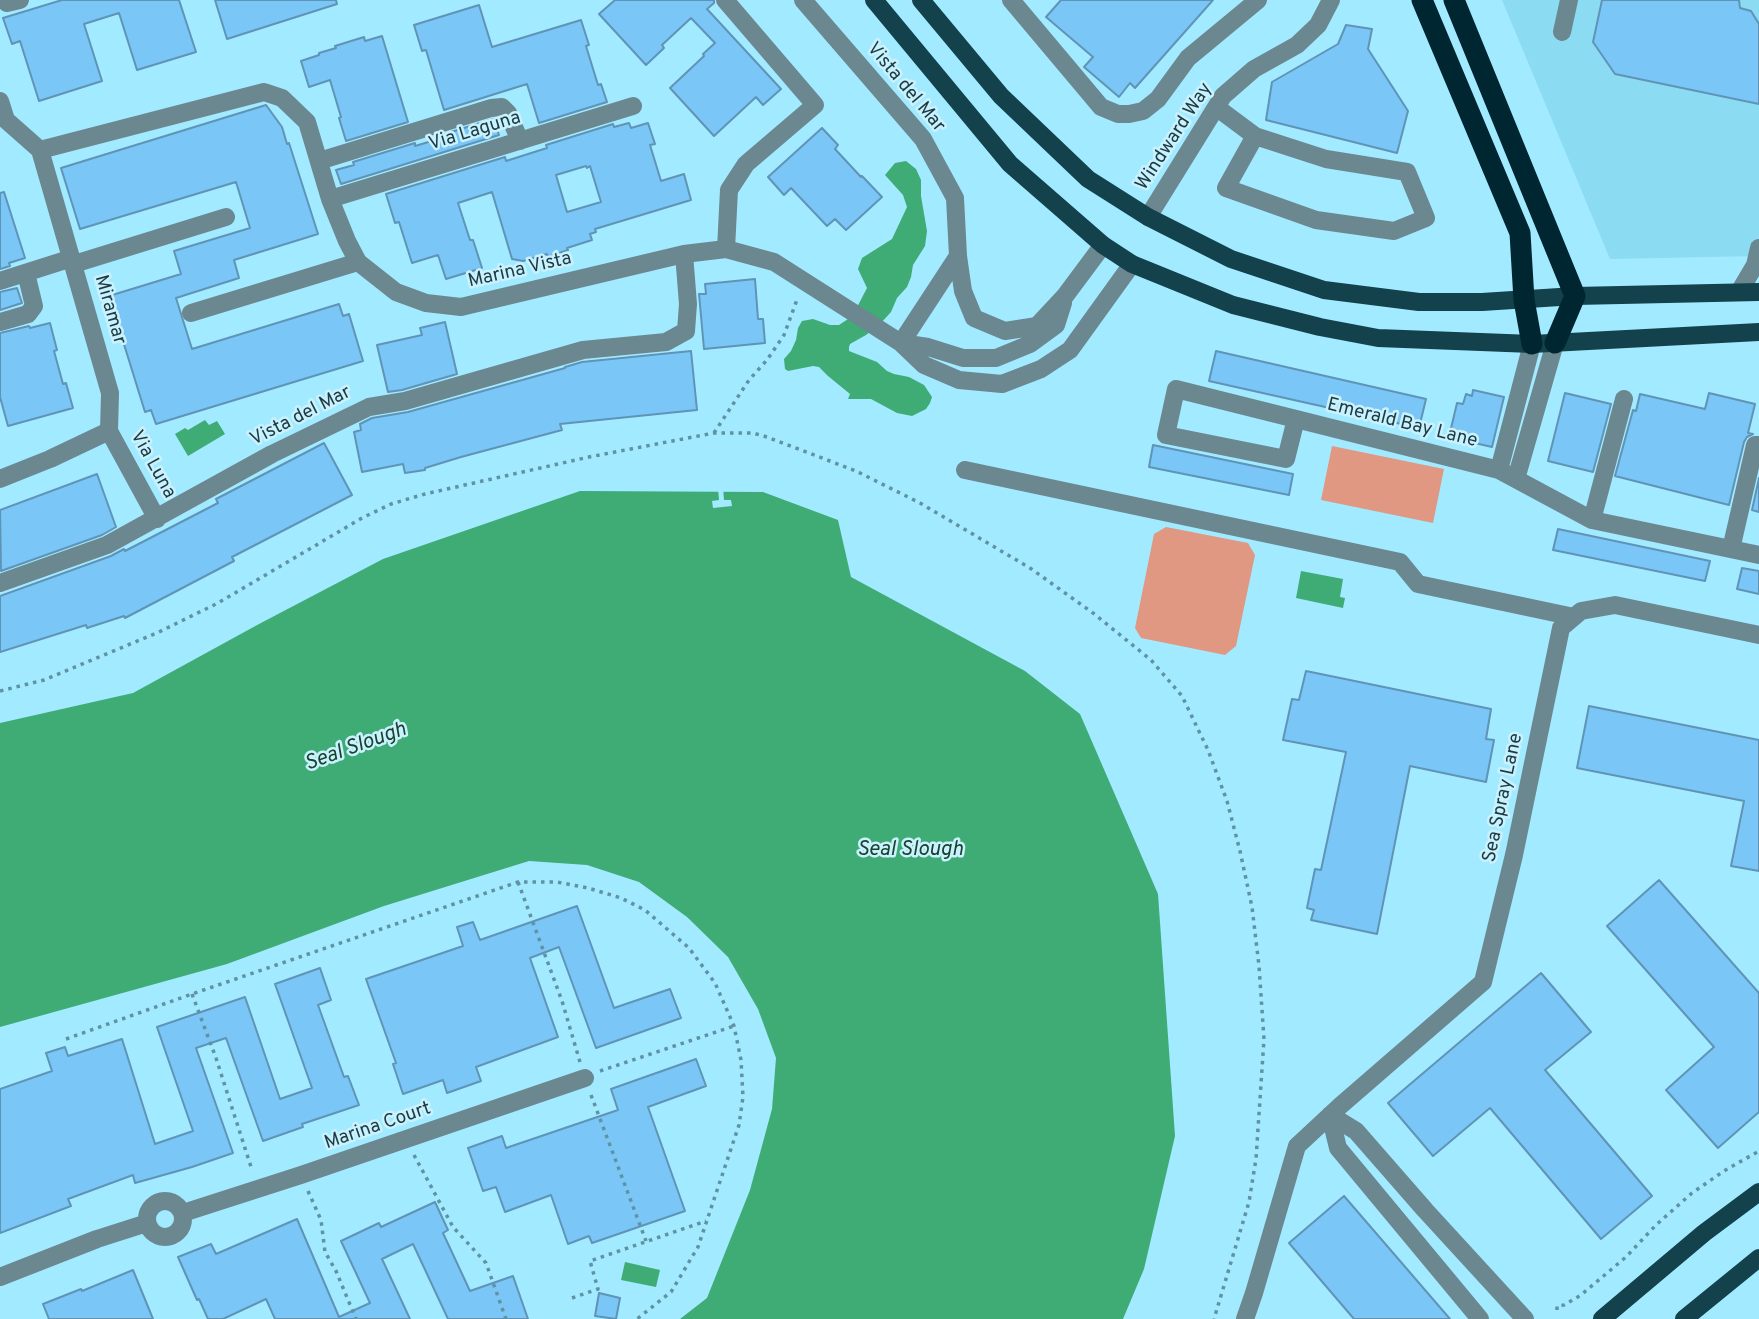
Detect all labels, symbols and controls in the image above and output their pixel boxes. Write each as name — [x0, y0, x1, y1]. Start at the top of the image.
street label: Vista del Mar — [861, 39, 949, 137]
street label: Windward Way — [1132, 79, 1218, 195]
street label: Via Laguna — [426, 107, 524, 157]
street label: Marina Vista — [466, 248, 574, 294]
street label: Miramar — [88, 273, 130, 347]
street label: Vista del Mar — [247, 382, 355, 452]
street label: Emerald Bay Lane — [1324, 394, 1480, 454]
street label: Via Luna — [124, 427, 180, 503]
water label: Seal Slough — [302, 718, 410, 778]
street label: Sea Spray Lane — [1479, 731, 1529, 865]
water label: Seal Slough — [857, 838, 963, 864]
street label: Marina Court — [322, 1098, 434, 1156]

